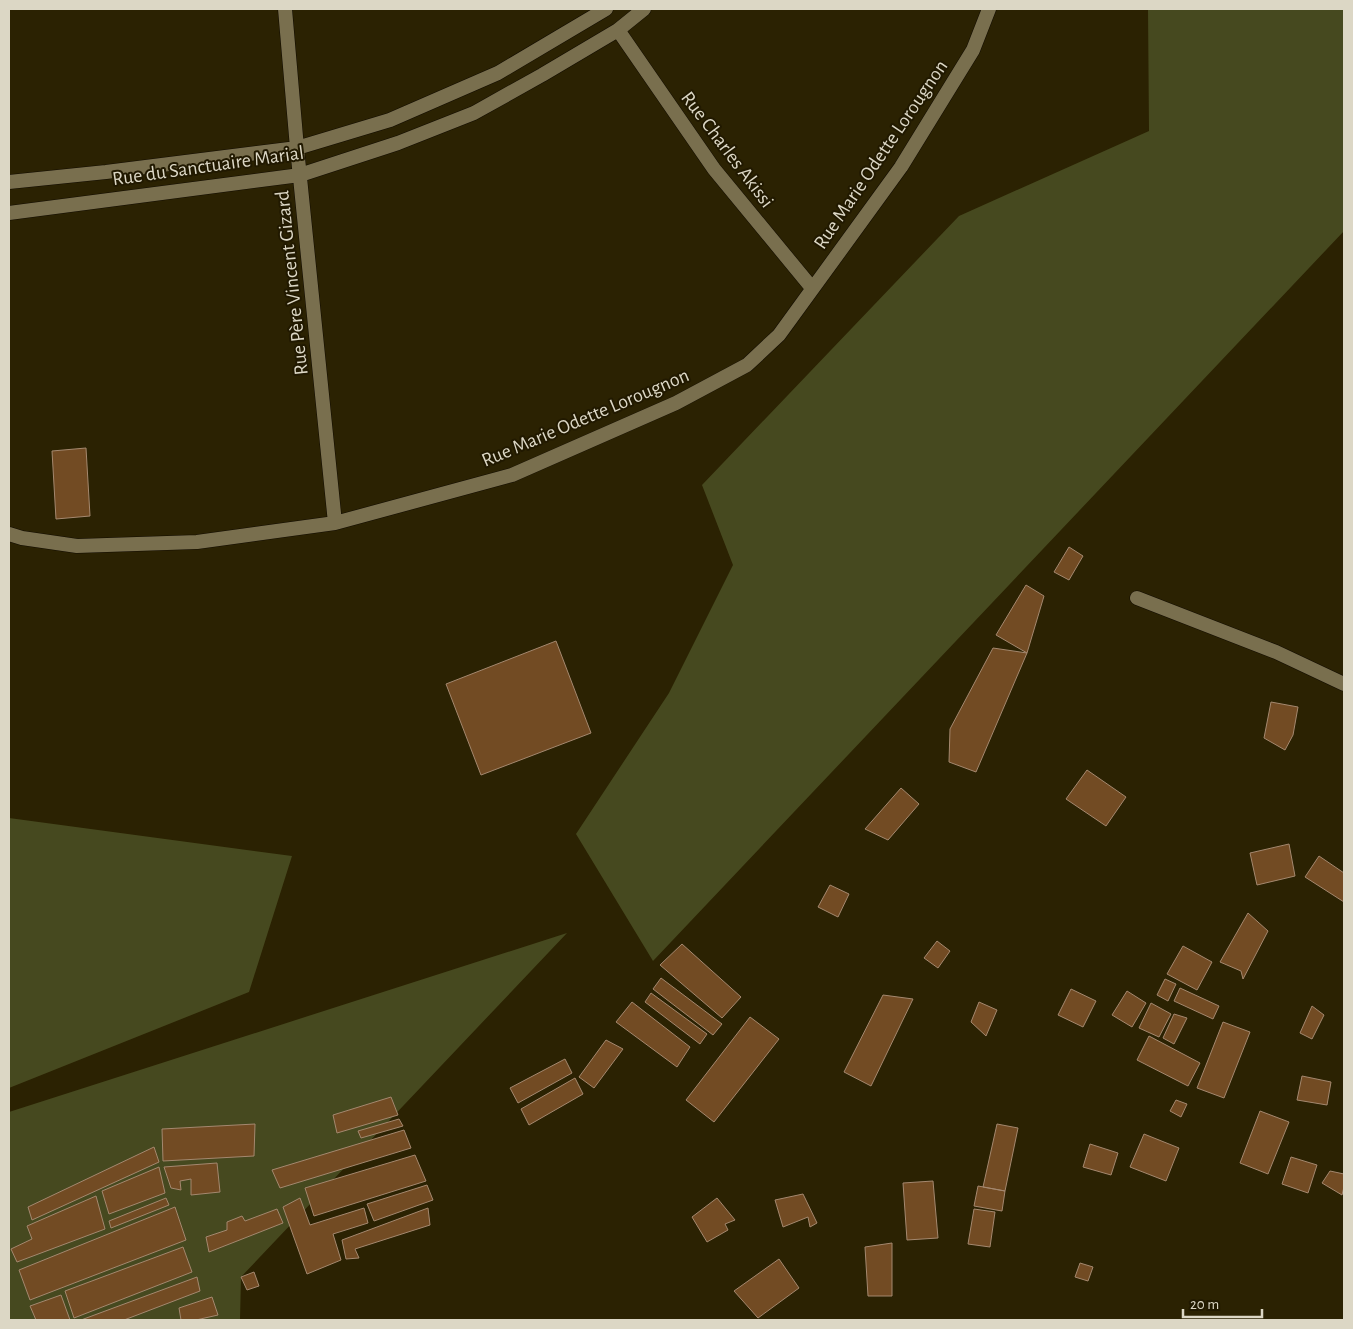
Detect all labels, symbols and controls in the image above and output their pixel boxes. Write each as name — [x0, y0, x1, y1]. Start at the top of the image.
street label: Rue Marie Odette Lorougnon — [810, 56, 952, 253]
street label: Rue Charles Akissi — [677, 88, 777, 211]
street label: Rue du Sanctuaire Marial — [111, 143, 305, 189]
street label: Rue Père Vincent Gizard — [272, 190, 312, 376]
street label: Rue Marie Odette Lorougnon — [479, 365, 692, 471]
scale bar — [1183, 1286, 1262, 1318]
text: 20 m — [1190, 1297, 1219, 1312]

